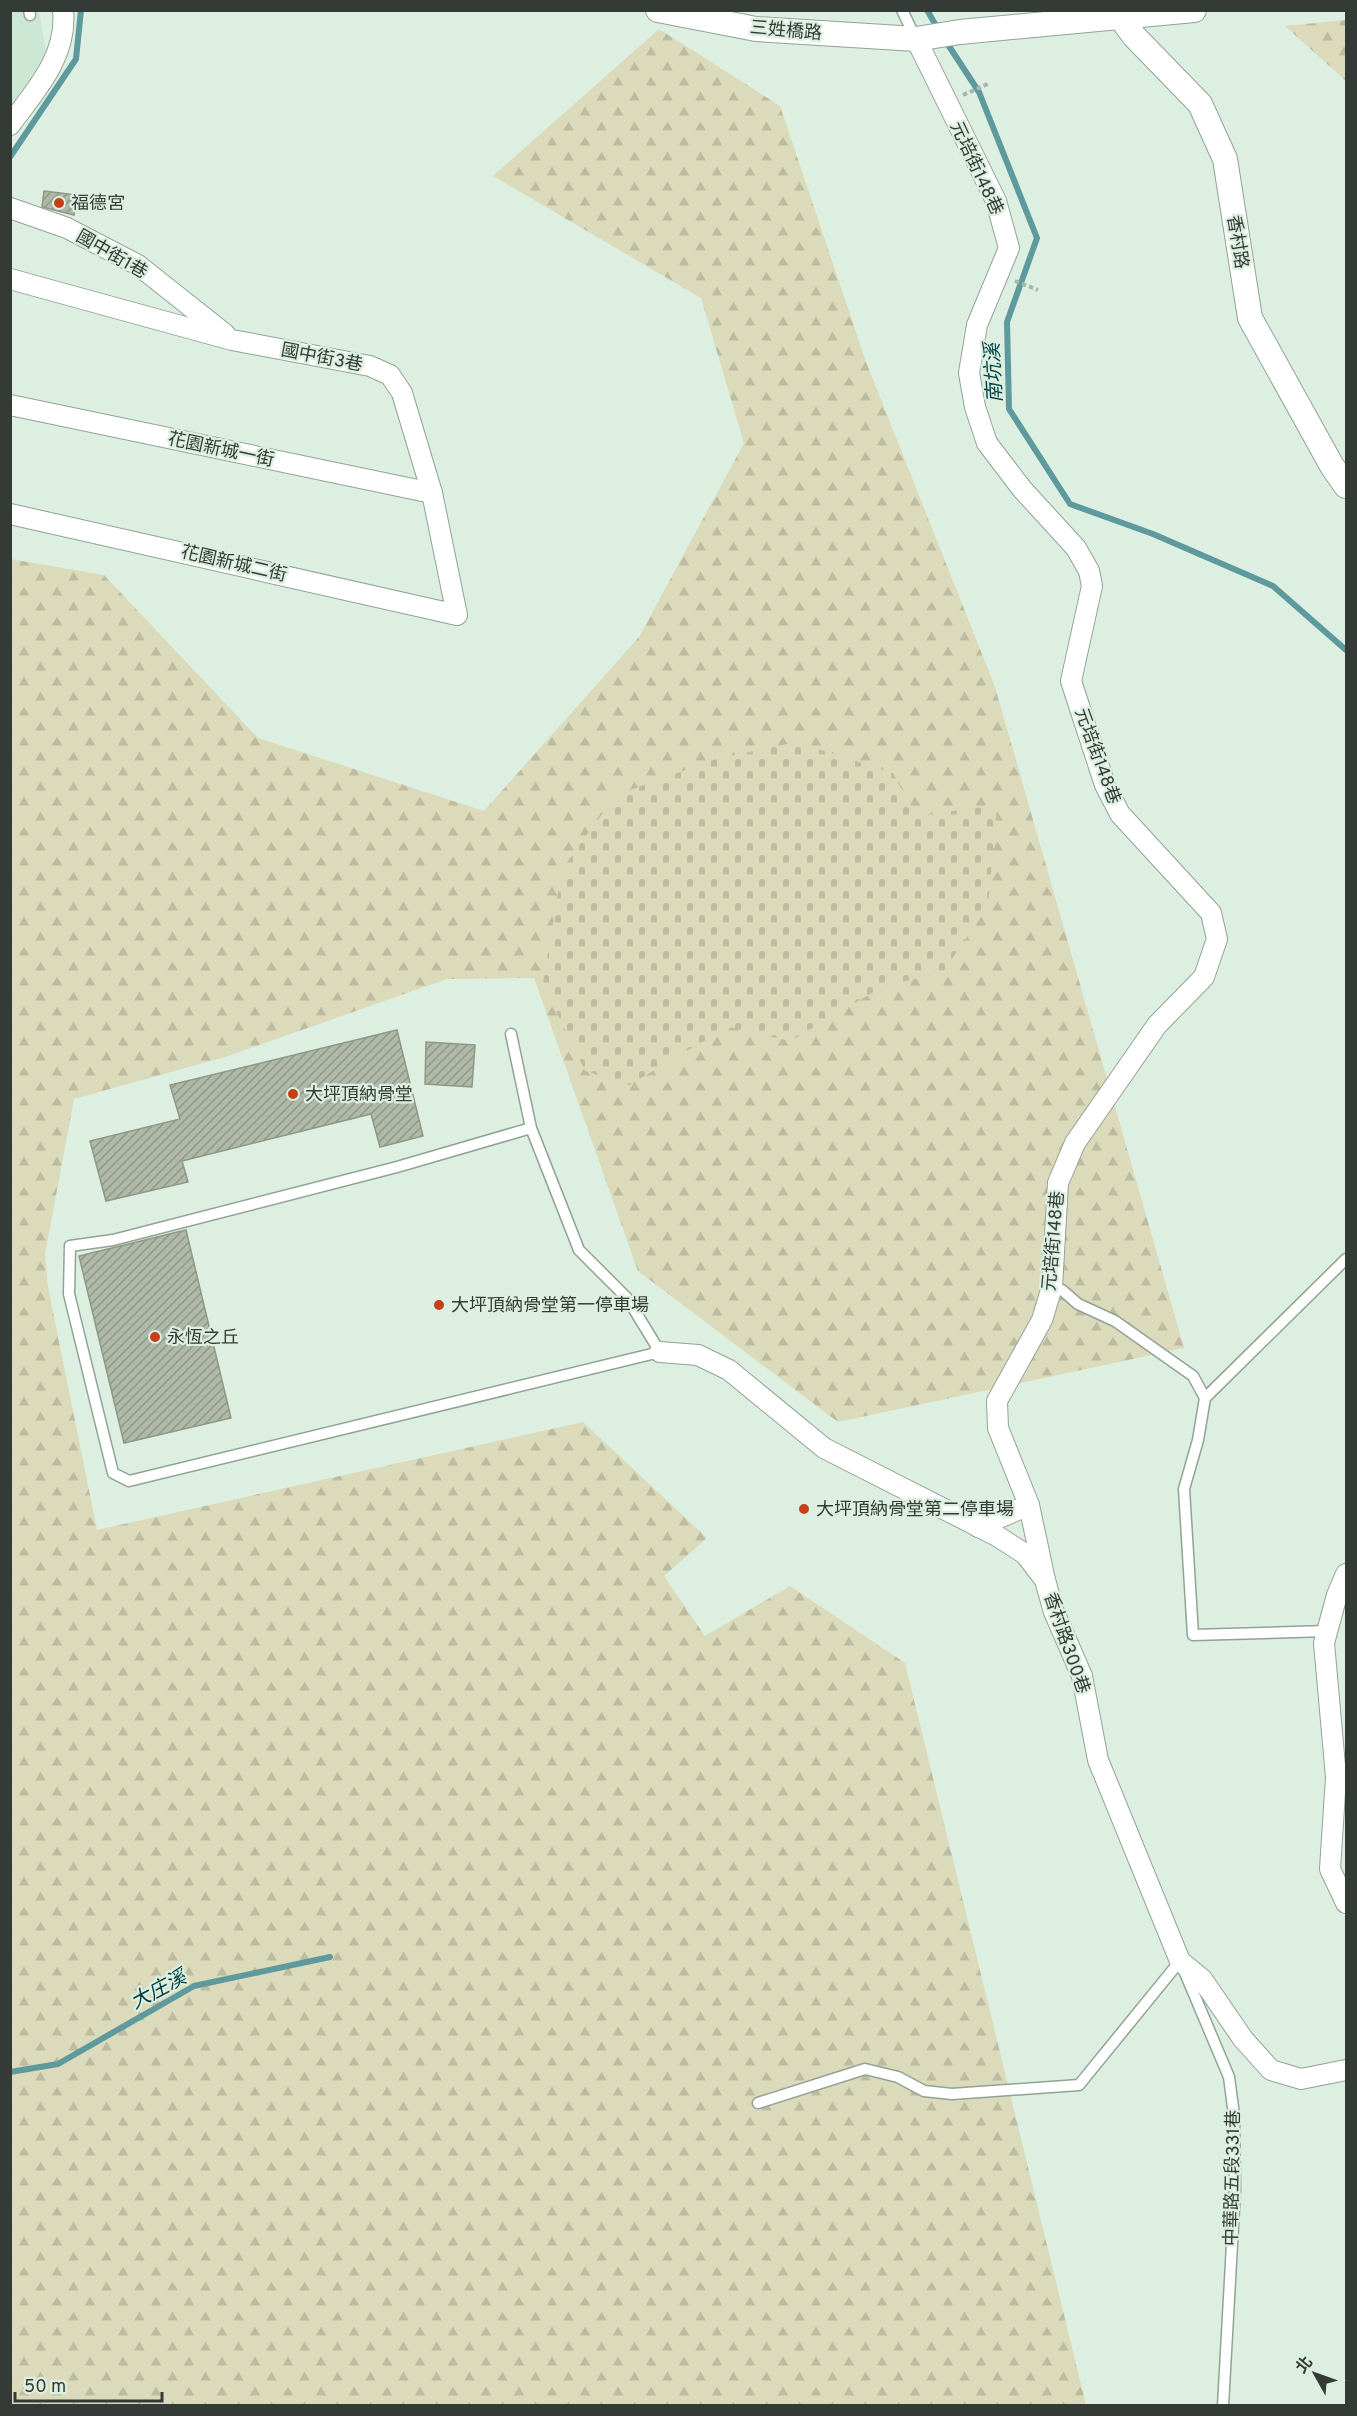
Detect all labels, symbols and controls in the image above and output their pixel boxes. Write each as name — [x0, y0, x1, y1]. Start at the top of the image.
street label: 三姓橋路 — [749, 17, 823, 46]
street label: 元培街148巷 — [944, 118, 1007, 219]
place label: 福德宮 — [71, 193, 125, 216]
marker: 福德宮 — [52, 196, 66, 210]
street label: 香村路 — [1221, 214, 1252, 271]
street label: 國中街1巷 — [71, 226, 151, 285]
street label: 國中街3巷 — [279, 339, 365, 378]
water label: 南坑溪 — [980, 339, 1010, 404]
street label: 花園新城一街 — [165, 428, 276, 473]
street label: 花園新城二街 — [178, 541, 289, 588]
street label: 元培街148巷 — [1069, 705, 1125, 808]
place label: 大坪頂納骨堂 — [305, 1084, 413, 1107]
marker: 大坪頂納骨堂 — [286, 1087, 300, 1101]
street label: 元培街148巷 — [1039, 1190, 1070, 1292]
place label: 大坪頂納骨堂第一停車場 — [451, 1295, 649, 1318]
marker: 大坪頂納骨堂第一停車場 — [432, 1298, 446, 1312]
place label: 永恆之丘 — [167, 1327, 239, 1350]
marker: 永恆之丘 — [148, 1330, 162, 1344]
place label: 大坪頂納骨堂第二停車場 — [816, 1499, 1014, 1522]
marker: 大坪頂納骨堂第二停車場 — [797, 1502, 811, 1516]
street label: 香村路300巷 — [1038, 1590, 1094, 1697]
water label: 大庄溪 — [126, 1964, 194, 2016]
street label: 中華路五段331巷 — [1221, 2110, 1246, 2246]
north arrow — [1285, 2344, 1345, 2404]
text: 北 — [1292, 2353, 1318, 2378]
scale bar — [15, 2365, 162, 2403]
text: 50 m — [24, 2376, 66, 2399]

